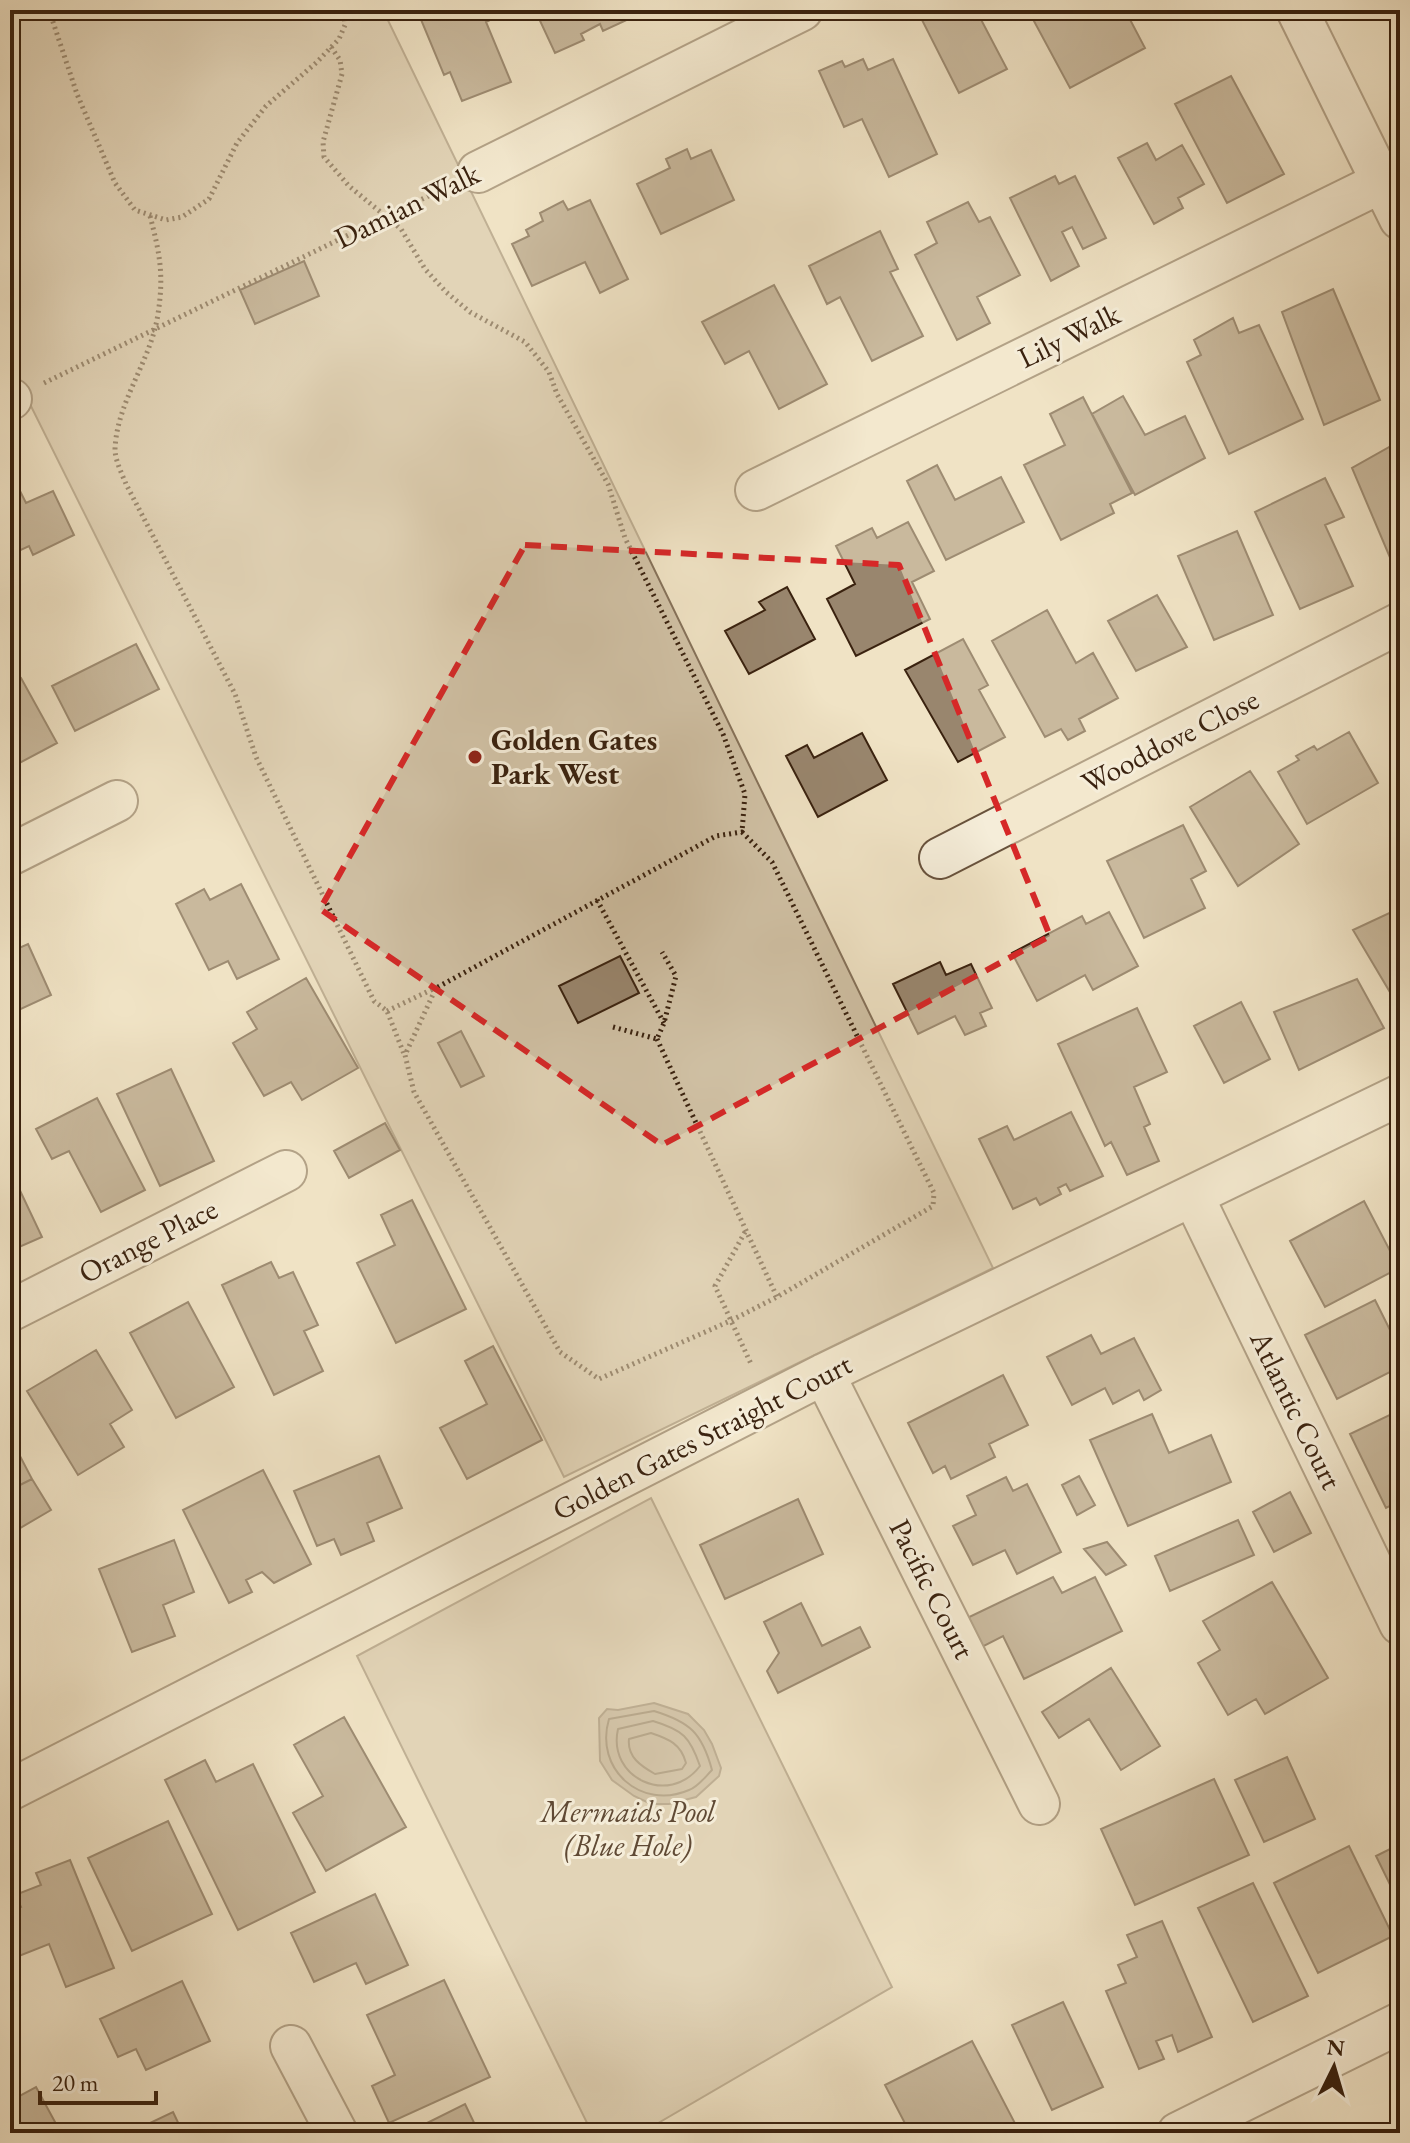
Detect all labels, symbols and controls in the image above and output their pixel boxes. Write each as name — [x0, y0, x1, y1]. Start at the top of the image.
street label: Damian Walk — [328, 153, 487, 257]
street label: Lily Walk — [1011, 294, 1127, 377]
street label: Wooddove Close — [1075, 679, 1265, 802]
place label: Golden Gates Park West — [491, 720, 657, 793]
marker: Golden Gates Park West — [466, 748, 484, 766]
street label: Orange Place — [72, 1189, 224, 1292]
street label: Atlantic Court — [1241, 1323, 1352, 1496]
street label: Golden Gates Straight Court — [546, 1344, 859, 1529]
street label: Pacific Court — [881, 1512, 985, 1666]
park label: Mermaids Pool (Blue Hole) — [539, 1792, 717, 1865]
north arrow — [1294, 2027, 1374, 2107]
text: N — [1326, 2032, 1346, 2063]
scale bar — [40, 2055, 156, 2105]
text: 20 m — [52, 2067, 99, 2098]

